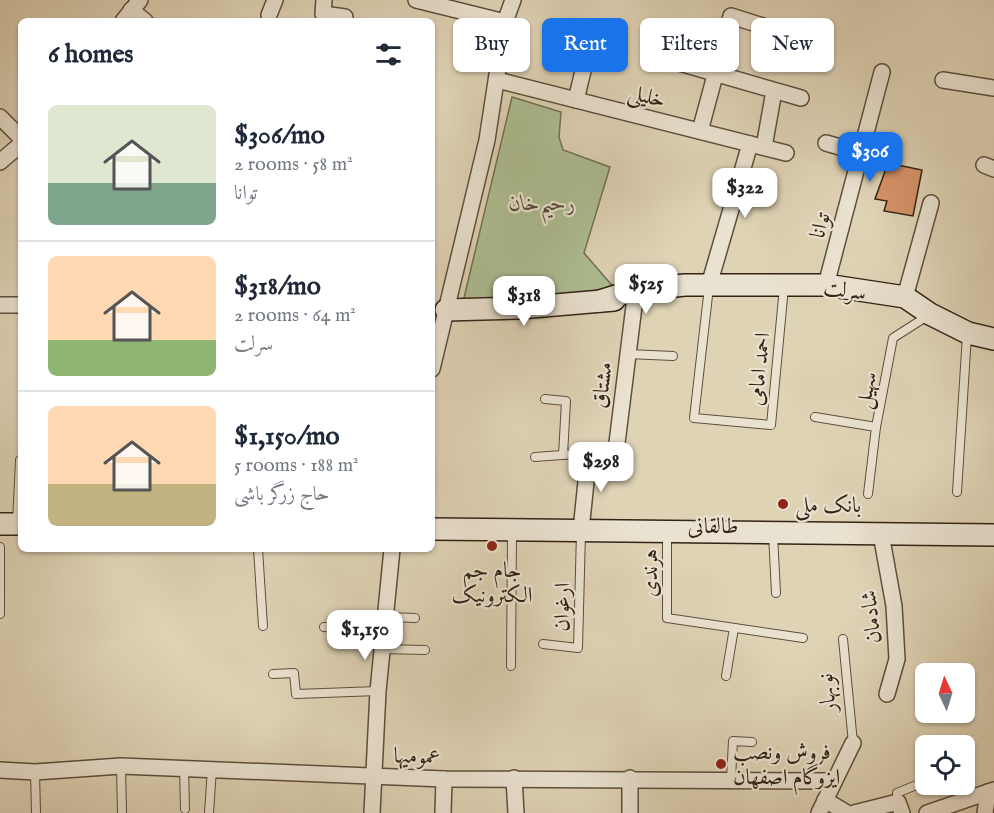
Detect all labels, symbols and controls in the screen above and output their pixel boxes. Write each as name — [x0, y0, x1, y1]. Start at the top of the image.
chip: Buy — [453, 18, 530, 72]
chip: Rent — [542, 18, 628, 72]
chip: Filters — [640, 18, 739, 72]
chip: New — [751, 18, 834, 72]
text: 6 homes — [48, 38, 133, 71]
icon: filters — [372, 38, 405, 71]
street label: خلیلی — [625, 79, 668, 116]
text: $306/mo — [234, 119, 325, 152]
icon: home — [96, 129, 168, 201]
pin: $306 — [834, 132, 906, 183]
text: $306 — [852, 139, 888, 164]
text: 2 rooms · 58 m² — [234, 152, 353, 177]
pin: $322 — [709, 168, 781, 219]
text: $322 — [726, 175, 764, 200]
text: توانا — [234, 181, 257, 206]
park label: رحیم‌خان — [509, 190, 575, 224]
street label: توانا — [804, 209, 838, 242]
pin: $525 — [610, 264, 682, 315]
text: $318/mo — [234, 270, 321, 303]
text: $525 — [629, 271, 663, 296]
street label: سرلت — [822, 274, 868, 308]
pin: $318 — [488, 276, 560, 327]
icon: home — [96, 280, 168, 352]
text: $318 — [507, 283, 541, 308]
text: 2 rooms · 64 m² — [234, 303, 356, 328]
street label: احمد امامی — [742, 331, 778, 407]
text: سرلت — [234, 332, 273, 357]
street label: مشتاق — [586, 360, 620, 410]
street label: سهیل — [850, 369, 884, 411]
text: $1,150/mo — [234, 420, 340, 453]
icon: home — [96, 430, 168, 502]
pin: $298 — [565, 442, 637, 493]
text: $298 — [582, 449, 620, 474]
text: 5 rooms · 188 m² — [234, 453, 359, 478]
text: حاج زرگر باشی — [234, 482, 329, 507]
place label: بانک ملی — [795, 492, 861, 521]
marker: بانک ملی — [776, 497, 790, 511]
street label: طالقانی — [688, 513, 738, 541]
marker: جام جم الکترونیک — [485, 539, 499, 553]
street label: هرندی — [637, 549, 665, 597]
place label: جام جم الکترونیک — [451, 557, 533, 610]
street label: ارغوان — [549, 582, 577, 632]
street label: شادمان — [855, 589, 889, 645]
pin: $1,150 — [316, 610, 414, 661]
text: $1,150 — [341, 617, 389, 642]
north arrow — [915, 663, 975, 723]
map controls — [915, 663, 975, 795]
street label: نوبهار — [812, 672, 844, 716]
button: locate — [915, 735, 975, 795]
place label: فروش ونصب ایزوگام اصفهان — [733, 739, 840, 796]
street label: عمومیها — [393, 743, 441, 771]
marker: فروش ونصب ایزوگام اصفهان — [714, 757, 728, 771]

